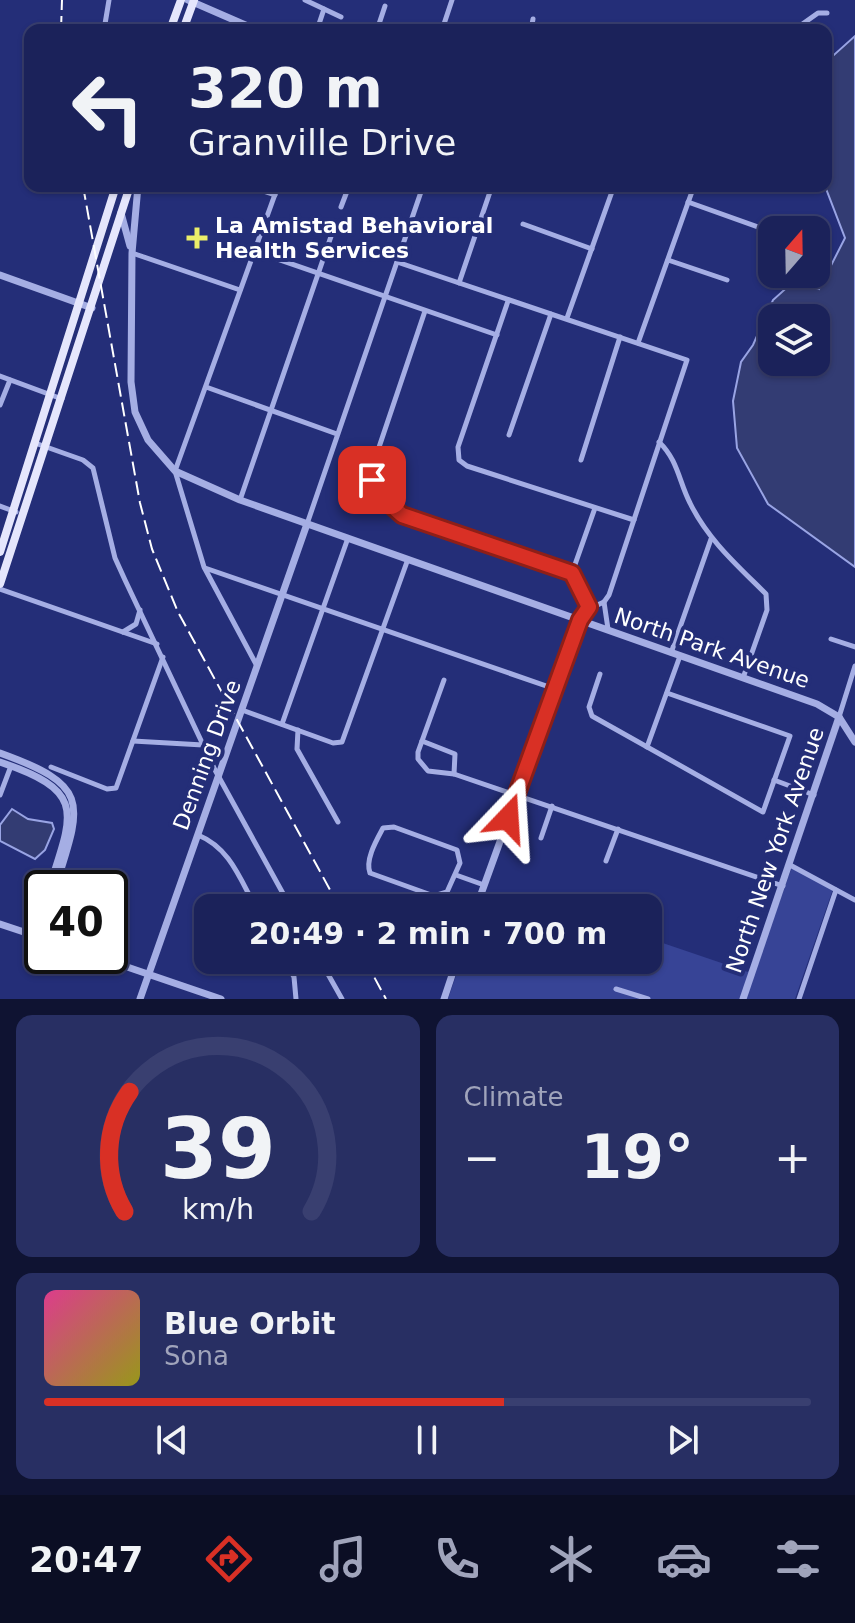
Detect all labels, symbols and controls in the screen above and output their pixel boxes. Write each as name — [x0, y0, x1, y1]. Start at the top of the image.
text: 320 m — [188, 55, 383, 120]
icon: left — [56, 56, 160, 160]
text: Granville Drive — [188, 122, 456, 163]
place label: La Amistad Behavioral Health Services — [215, 213, 493, 263]
north arrow — [758, 216, 830, 288]
map controls — [758, 216, 830, 376]
marker: La Amistad Behavioral Health Services — [186, 227, 208, 249]
button: layers — [758, 304, 830, 376]
pin — [338, 446, 406, 514]
icon: arrive — [350, 458, 394, 502]
street label: North Park Avenue — [611, 603, 813, 693]
street label: Denning Drive — [168, 676, 246, 834]
street label: North New York Avenue — [721, 724, 829, 976]
position arrow — [466, 776, 550, 860]
speed limit sign: 40 — [24, 870, 128, 974]
text: 20:49 · 2 min · 700 m — [249, 916, 607, 951]
text: Climate — [464, 1082, 564, 1112]
text: 39 — [160, 1101, 276, 1198]
text: 19° — [581, 1122, 694, 1192]
text: − — [464, 1132, 500, 1183]
text: + — [774, 1132, 811, 1183]
text: km/h — [182, 1192, 254, 1226]
text: Blue Orbit — [164, 1306, 336, 1341]
text: Sona — [164, 1341, 229, 1371]
icon: previous — [150, 1418, 194, 1462]
icon: pause — [405, 1418, 449, 1462]
icon: next — [661, 1418, 705, 1462]
icon: directions — [201, 1531, 257, 1587]
icon: music — [315, 1531, 371, 1587]
icon: phone — [429, 1531, 485, 1587]
icon: climate — [543, 1531, 599, 1587]
icon: car — [656, 1531, 712, 1587]
icon: filters — [770, 1531, 826, 1587]
text: 20:47 — [29, 1539, 143, 1580]

